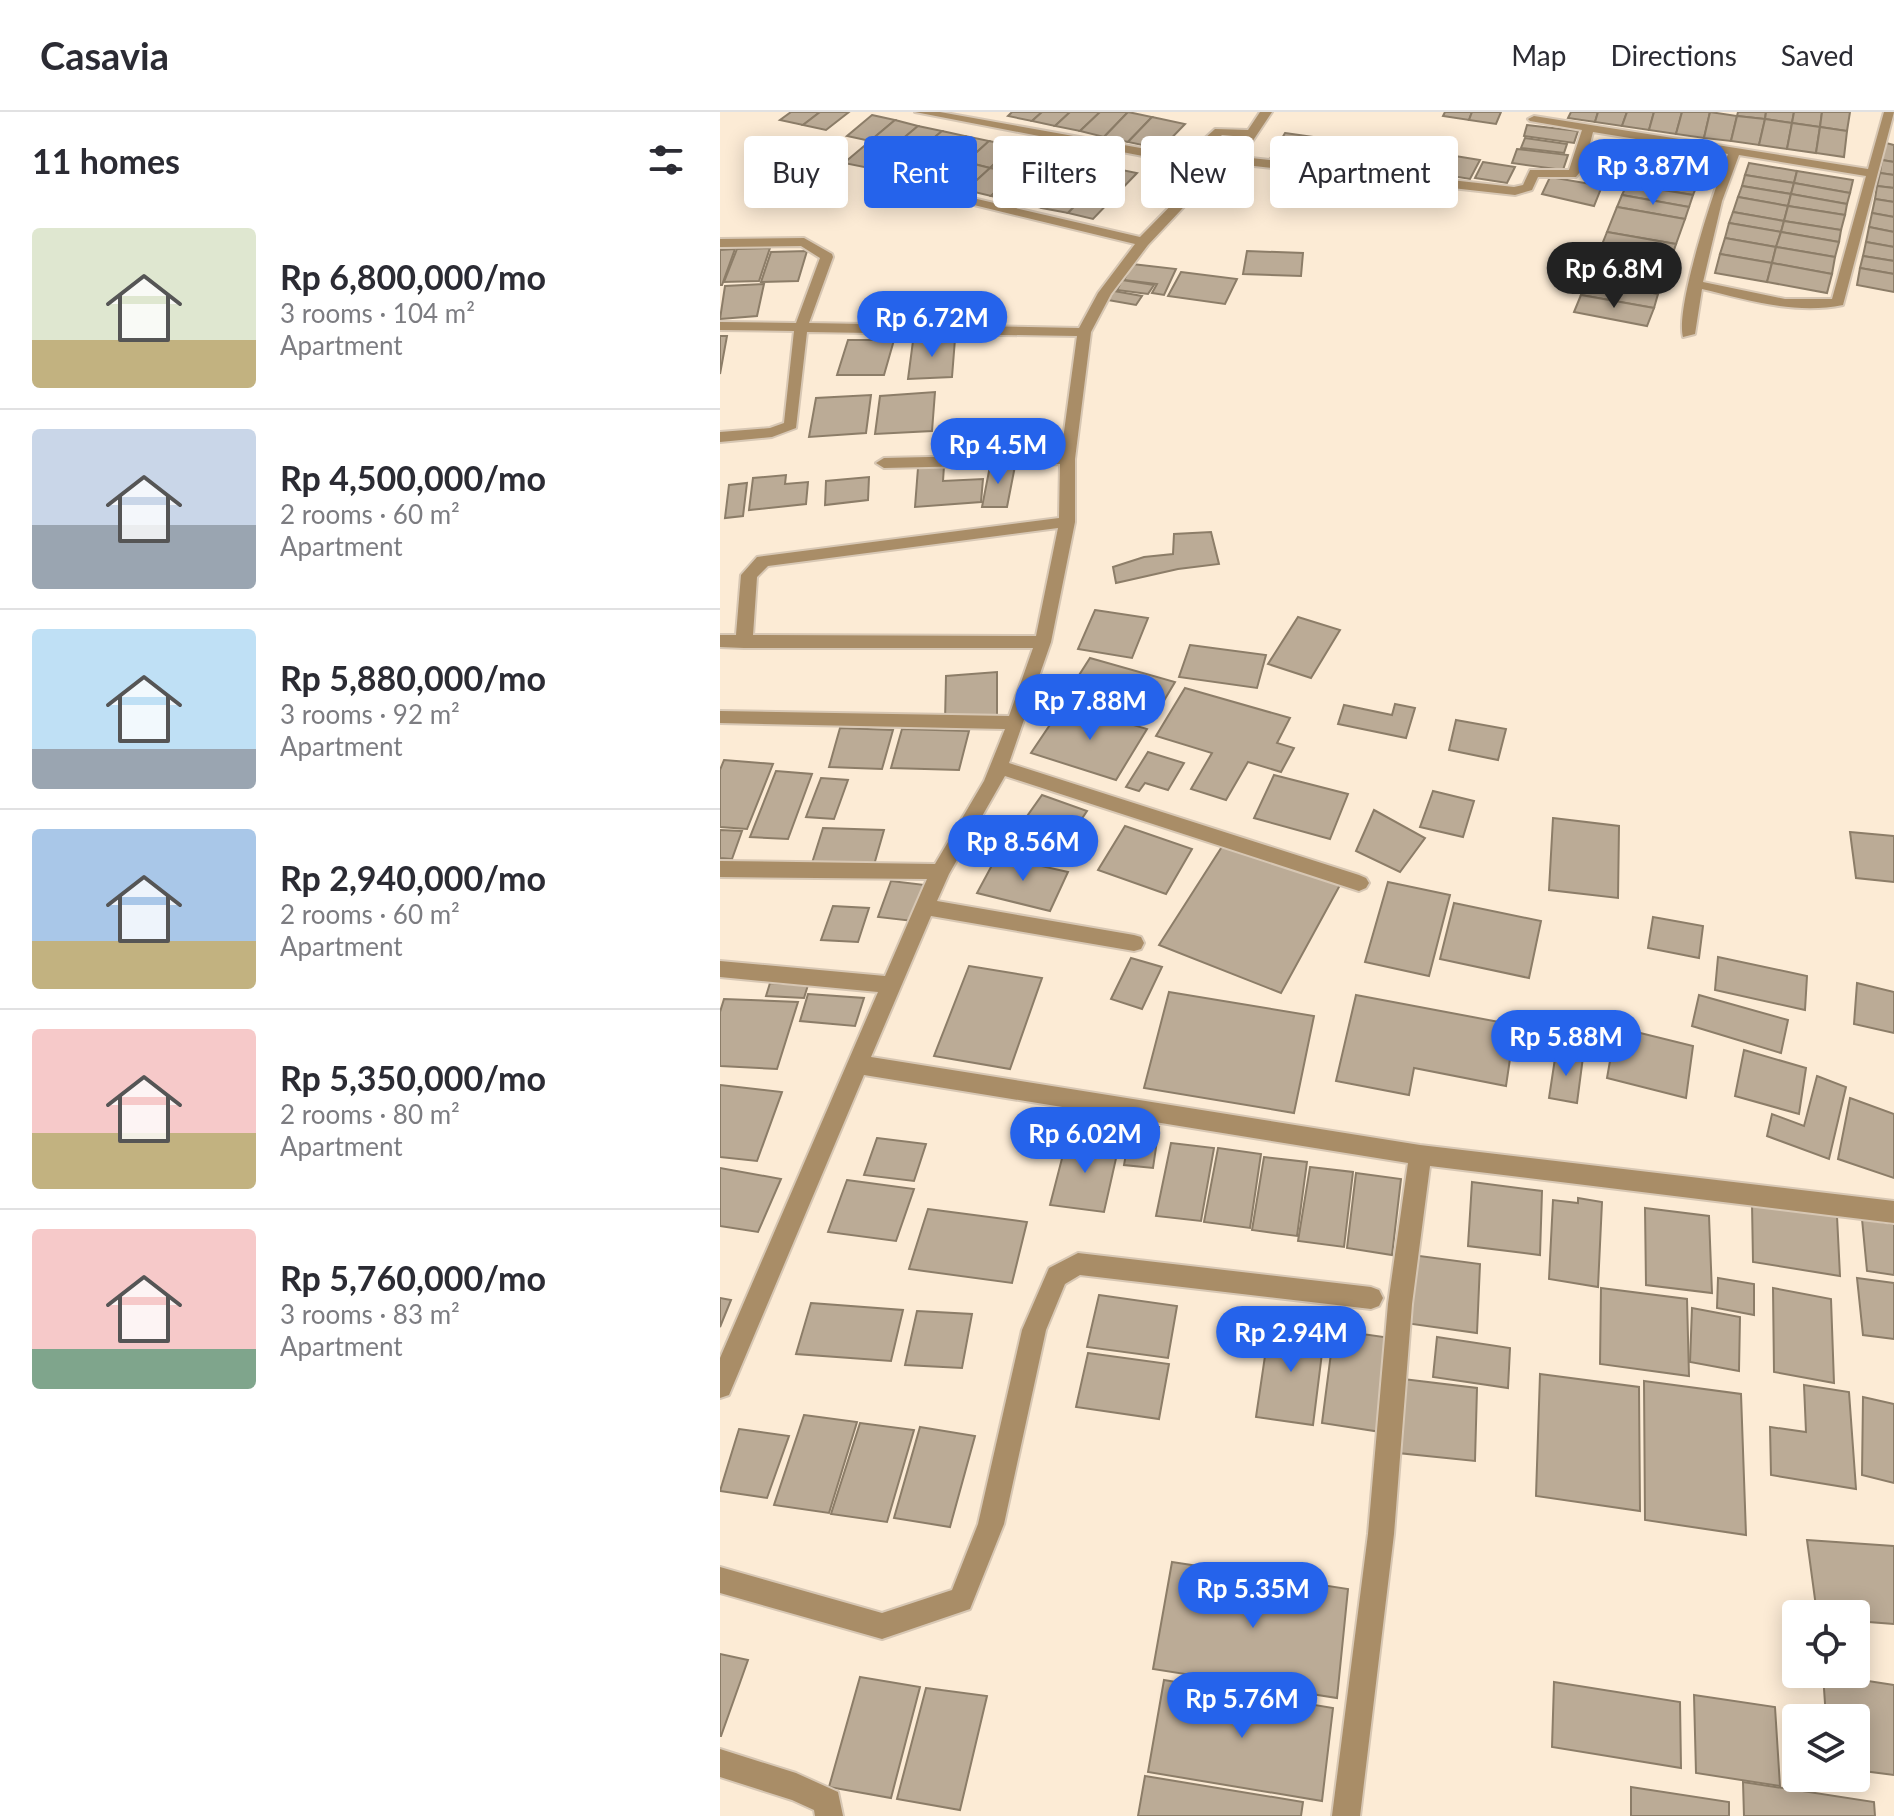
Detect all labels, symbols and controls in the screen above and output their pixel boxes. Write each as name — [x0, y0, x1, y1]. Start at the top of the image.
text: Casavia — [40, 32, 169, 78]
text: Map — [1511, 38, 1566, 72]
text: Directions — [1610, 38, 1737, 72]
text: Saved — [1781, 38, 1854, 72]
chip: Buy — [744, 136, 848, 208]
chip: Rent — [864, 136, 977, 208]
chip: Filters — [993, 136, 1125, 208]
chip: New — [1141, 136, 1254, 208]
chip: Apartment — [1270, 136, 1458, 208]
icon: filters — [644, 138, 688, 182]
pin: Rp 3.87M — [1570, 139, 1736, 207]
text: 11 homes — [32, 140, 180, 181]
text: Rp 3.87M — [1596, 149, 1710, 181]
pin: Rp 6.8M — [1540, 242, 1688, 310]
text: Rp 6.8M — [1565, 252, 1663, 284]
text: Rp 6,800,000/mo — [280, 256, 546, 297]
icon: home — [96, 260, 192, 356]
pin: Rp 6.72M — [849, 291, 1015, 359]
text: 3 rooms · 104 m² — [280, 297, 475, 329]
text: Rp 6.72M — [875, 301, 989, 333]
text: Apartment — [280, 329, 403, 361]
pin: Rp 4.5M — [924, 418, 1072, 486]
text: Rp 4.5M — [949, 428, 1047, 460]
text: Rp 4,500,000/mo — [280, 457, 546, 498]
icon: home — [96, 461, 192, 557]
text: 2 rooms · 60 m² — [280, 498, 460, 530]
text: Apartment — [280, 530, 403, 562]
text: Rp 5,880,000/mo — [280, 657, 546, 698]
icon: home — [96, 661, 192, 757]
pin: Rp 7.88M — [1007, 674, 1173, 742]
text: Rp 7.88M — [1033, 684, 1147, 716]
text: 3 rooms · 92 m² — [280, 698, 460, 730]
text: Apartment — [280, 730, 403, 762]
pin: Rp 8.56M — [940, 815, 1106, 883]
text: Rp 8.56M — [966, 825, 1080, 857]
text: Rp 2,940,000/mo — [280, 857, 546, 898]
icon: home — [96, 861, 192, 957]
text: 2 rooms · 60 m² — [280, 898, 460, 930]
text: Apartment — [280, 930, 403, 962]
pin: Rp 5.88M — [1483, 1010, 1649, 1078]
text: Rp 5.88M — [1509, 1020, 1623, 1052]
text: Rp 5,350,000/mo — [280, 1057, 546, 1098]
icon: home — [96, 1061, 192, 1157]
text: 2 rooms · 80 m² — [280, 1098, 460, 1130]
pin: Rp 6.02M — [1002, 1107, 1168, 1175]
text: Rp 6.02M — [1028, 1117, 1142, 1149]
text: Apartment — [280, 1130, 403, 1162]
text: Rp 5,760,000/mo — [280, 1257, 546, 1298]
icon: home — [96, 1261, 192, 1357]
text: 3 rooms · 83 m² — [280, 1298, 460, 1330]
pin: Rp 2.94M — [1208, 1306, 1374, 1374]
text: Rp 2.94M — [1234, 1316, 1348, 1348]
text: Apartment — [280, 1330, 403, 1362]
pin: Rp 5.35M — [1170, 1562, 1336, 1630]
text: Rp 5.35M — [1196, 1572, 1310, 1604]
map controls — [1782, 1600, 1870, 1792]
button: locate — [1782, 1600, 1870, 1688]
pin: Rp 5.76M — [1159, 1672, 1325, 1740]
text: Rp 5.76M — [1185, 1682, 1299, 1714]
button: layers — [1782, 1704, 1870, 1792]

